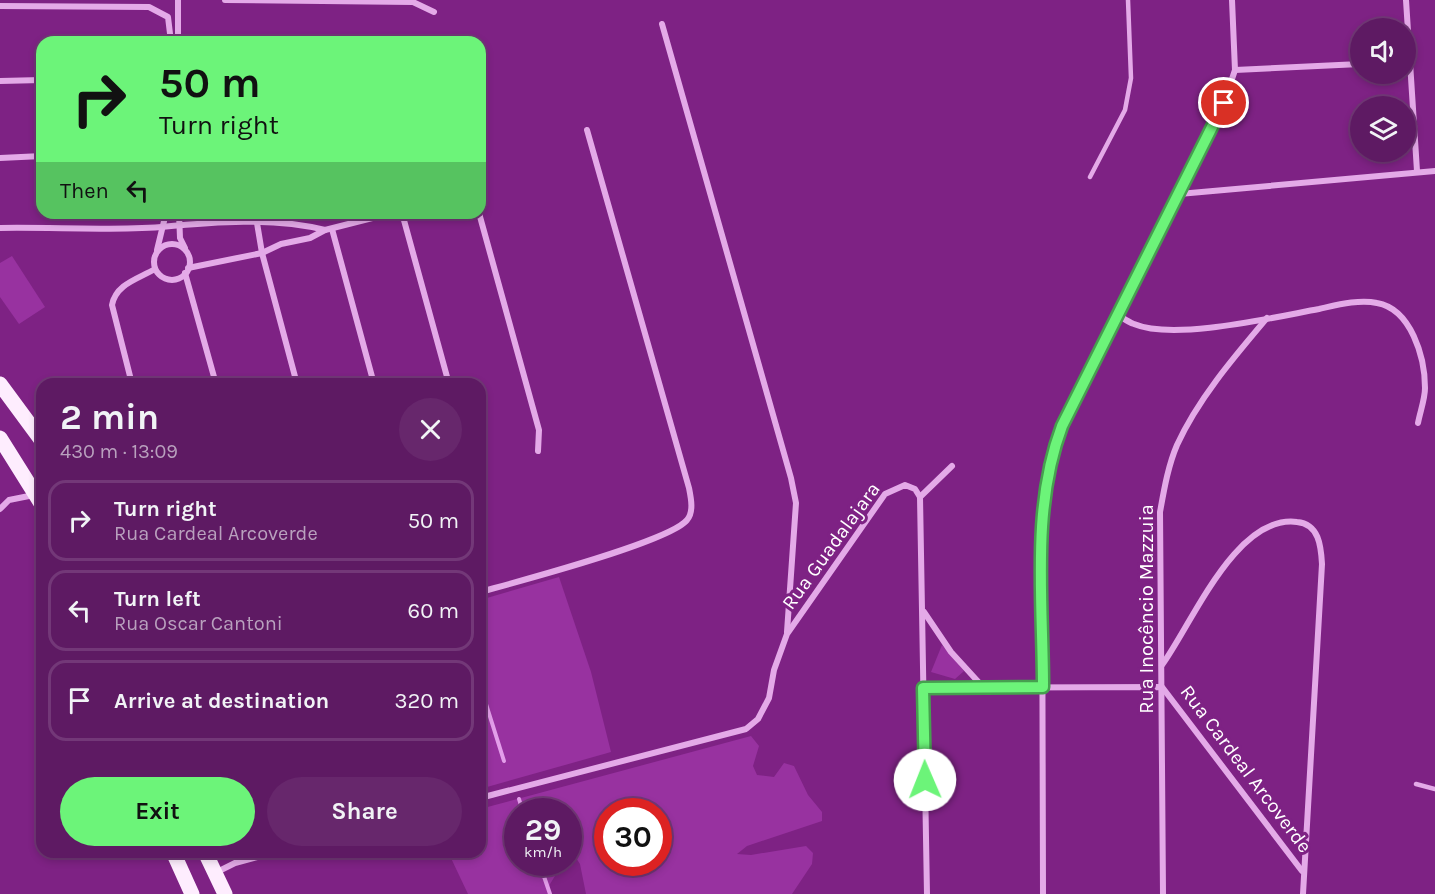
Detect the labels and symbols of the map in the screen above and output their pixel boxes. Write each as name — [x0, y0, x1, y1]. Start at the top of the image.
pin — [1198, 77, 1249, 128]
street label: Rua Guadalajara — [777, 478, 885, 614]
street label: Rua Inocêncio Mazzuia — [1135, 504, 1158, 714]
street label: Rua Cardeal Arcoverde — [1176, 681, 1316, 857]
position arrow — [893, 748, 957, 812]
speed limit sign: 30 — [594, 798, 672, 876]

